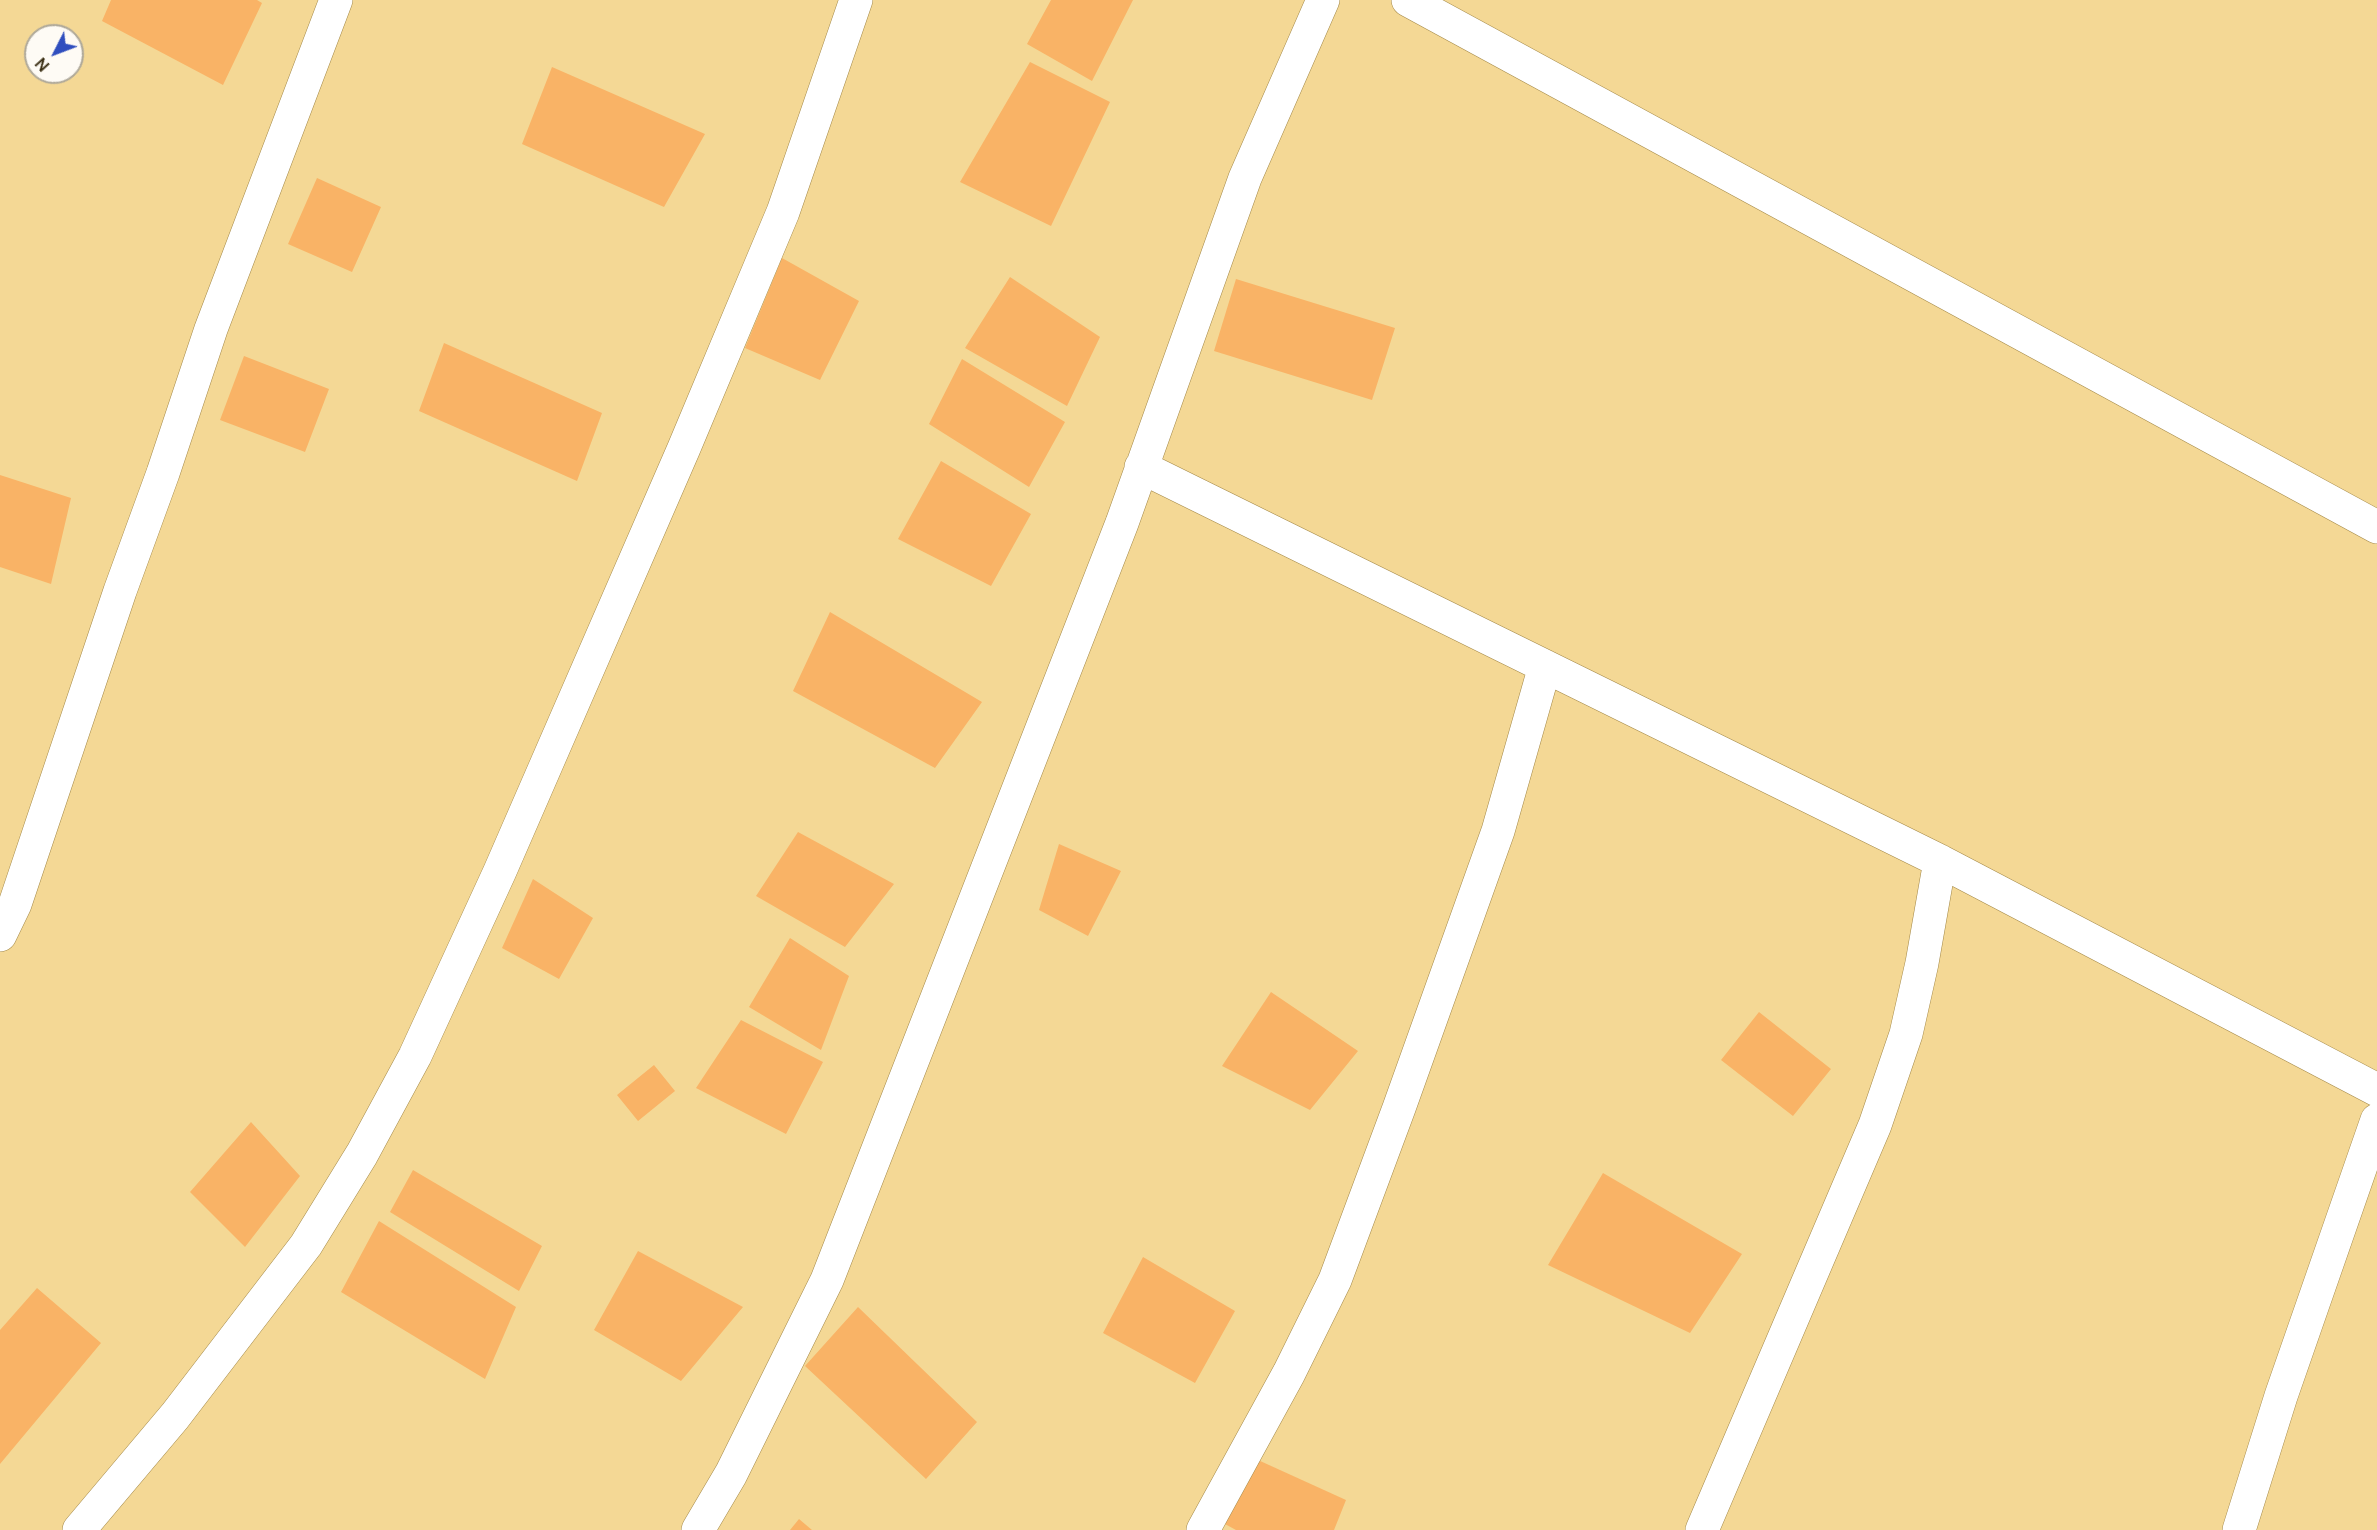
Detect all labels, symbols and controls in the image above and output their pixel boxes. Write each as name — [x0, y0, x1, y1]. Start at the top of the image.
north arrow — [24, 24, 84, 84]
text: N — [30, 53, 54, 76]

